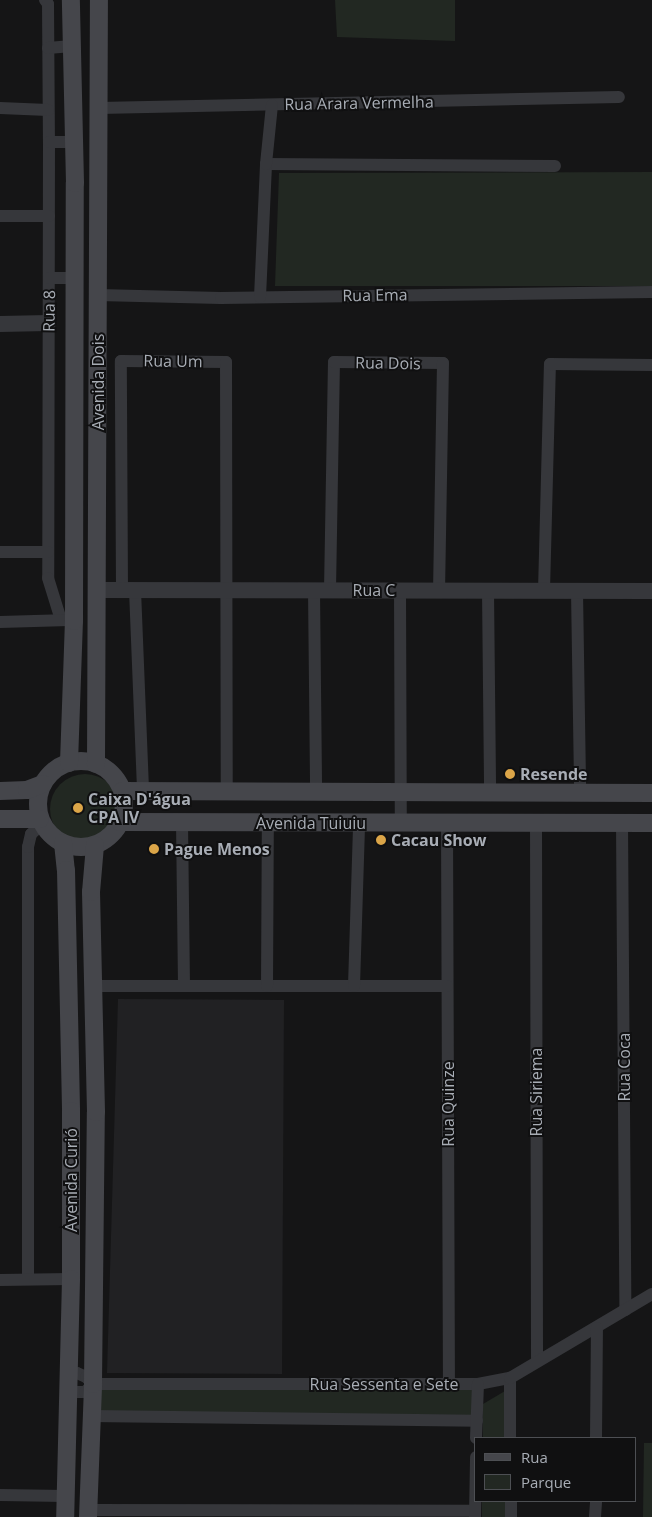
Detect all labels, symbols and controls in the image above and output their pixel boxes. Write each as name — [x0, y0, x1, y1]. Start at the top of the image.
street label: Rua Arara Vermelha — [284, 92, 434, 114]
street label: Rua Ema — [342, 285, 408, 305]
street label: Rua 8 — [39, 290, 59, 332]
street label: Avenida Dois — [88, 334, 108, 430]
street label: Rua Um — [143, 351, 203, 371]
street label: Rua Dois — [355, 353, 421, 373]
street label: Rua C — [353, 580, 395, 600]
place label: Resende — [520, 764, 588, 784]
marker: Resende — [504, 768, 516, 780]
place label: Caixa D'água CPA IV — [88, 789, 191, 827]
marker: Caixa D'água CPA IV — [72, 802, 84, 814]
street label: Avenida Tuiuiu — [256, 813, 366, 833]
place label: Cacau Show — [391, 830, 486, 850]
marker: Cacau Show — [375, 834, 387, 846]
place label: Pague Menos — [164, 839, 270, 859]
marker: Pague Menos — [148, 843, 160, 855]
street label: Rua Coca — [614, 1033, 634, 1101]
street label: Rua Siriema — [526, 1048, 546, 1136]
street label: Rua Quinze — [438, 1061, 458, 1147]
street label: Avenida Curió — [61, 1128, 81, 1232]
street label: Rua Sessenta e Sete — [310, 1374, 458, 1394]
legend — [474, 1437, 637, 1502]
text: Rua — [521, 1447, 548, 1467]
text: Parque — [521, 1472, 571, 1492]

